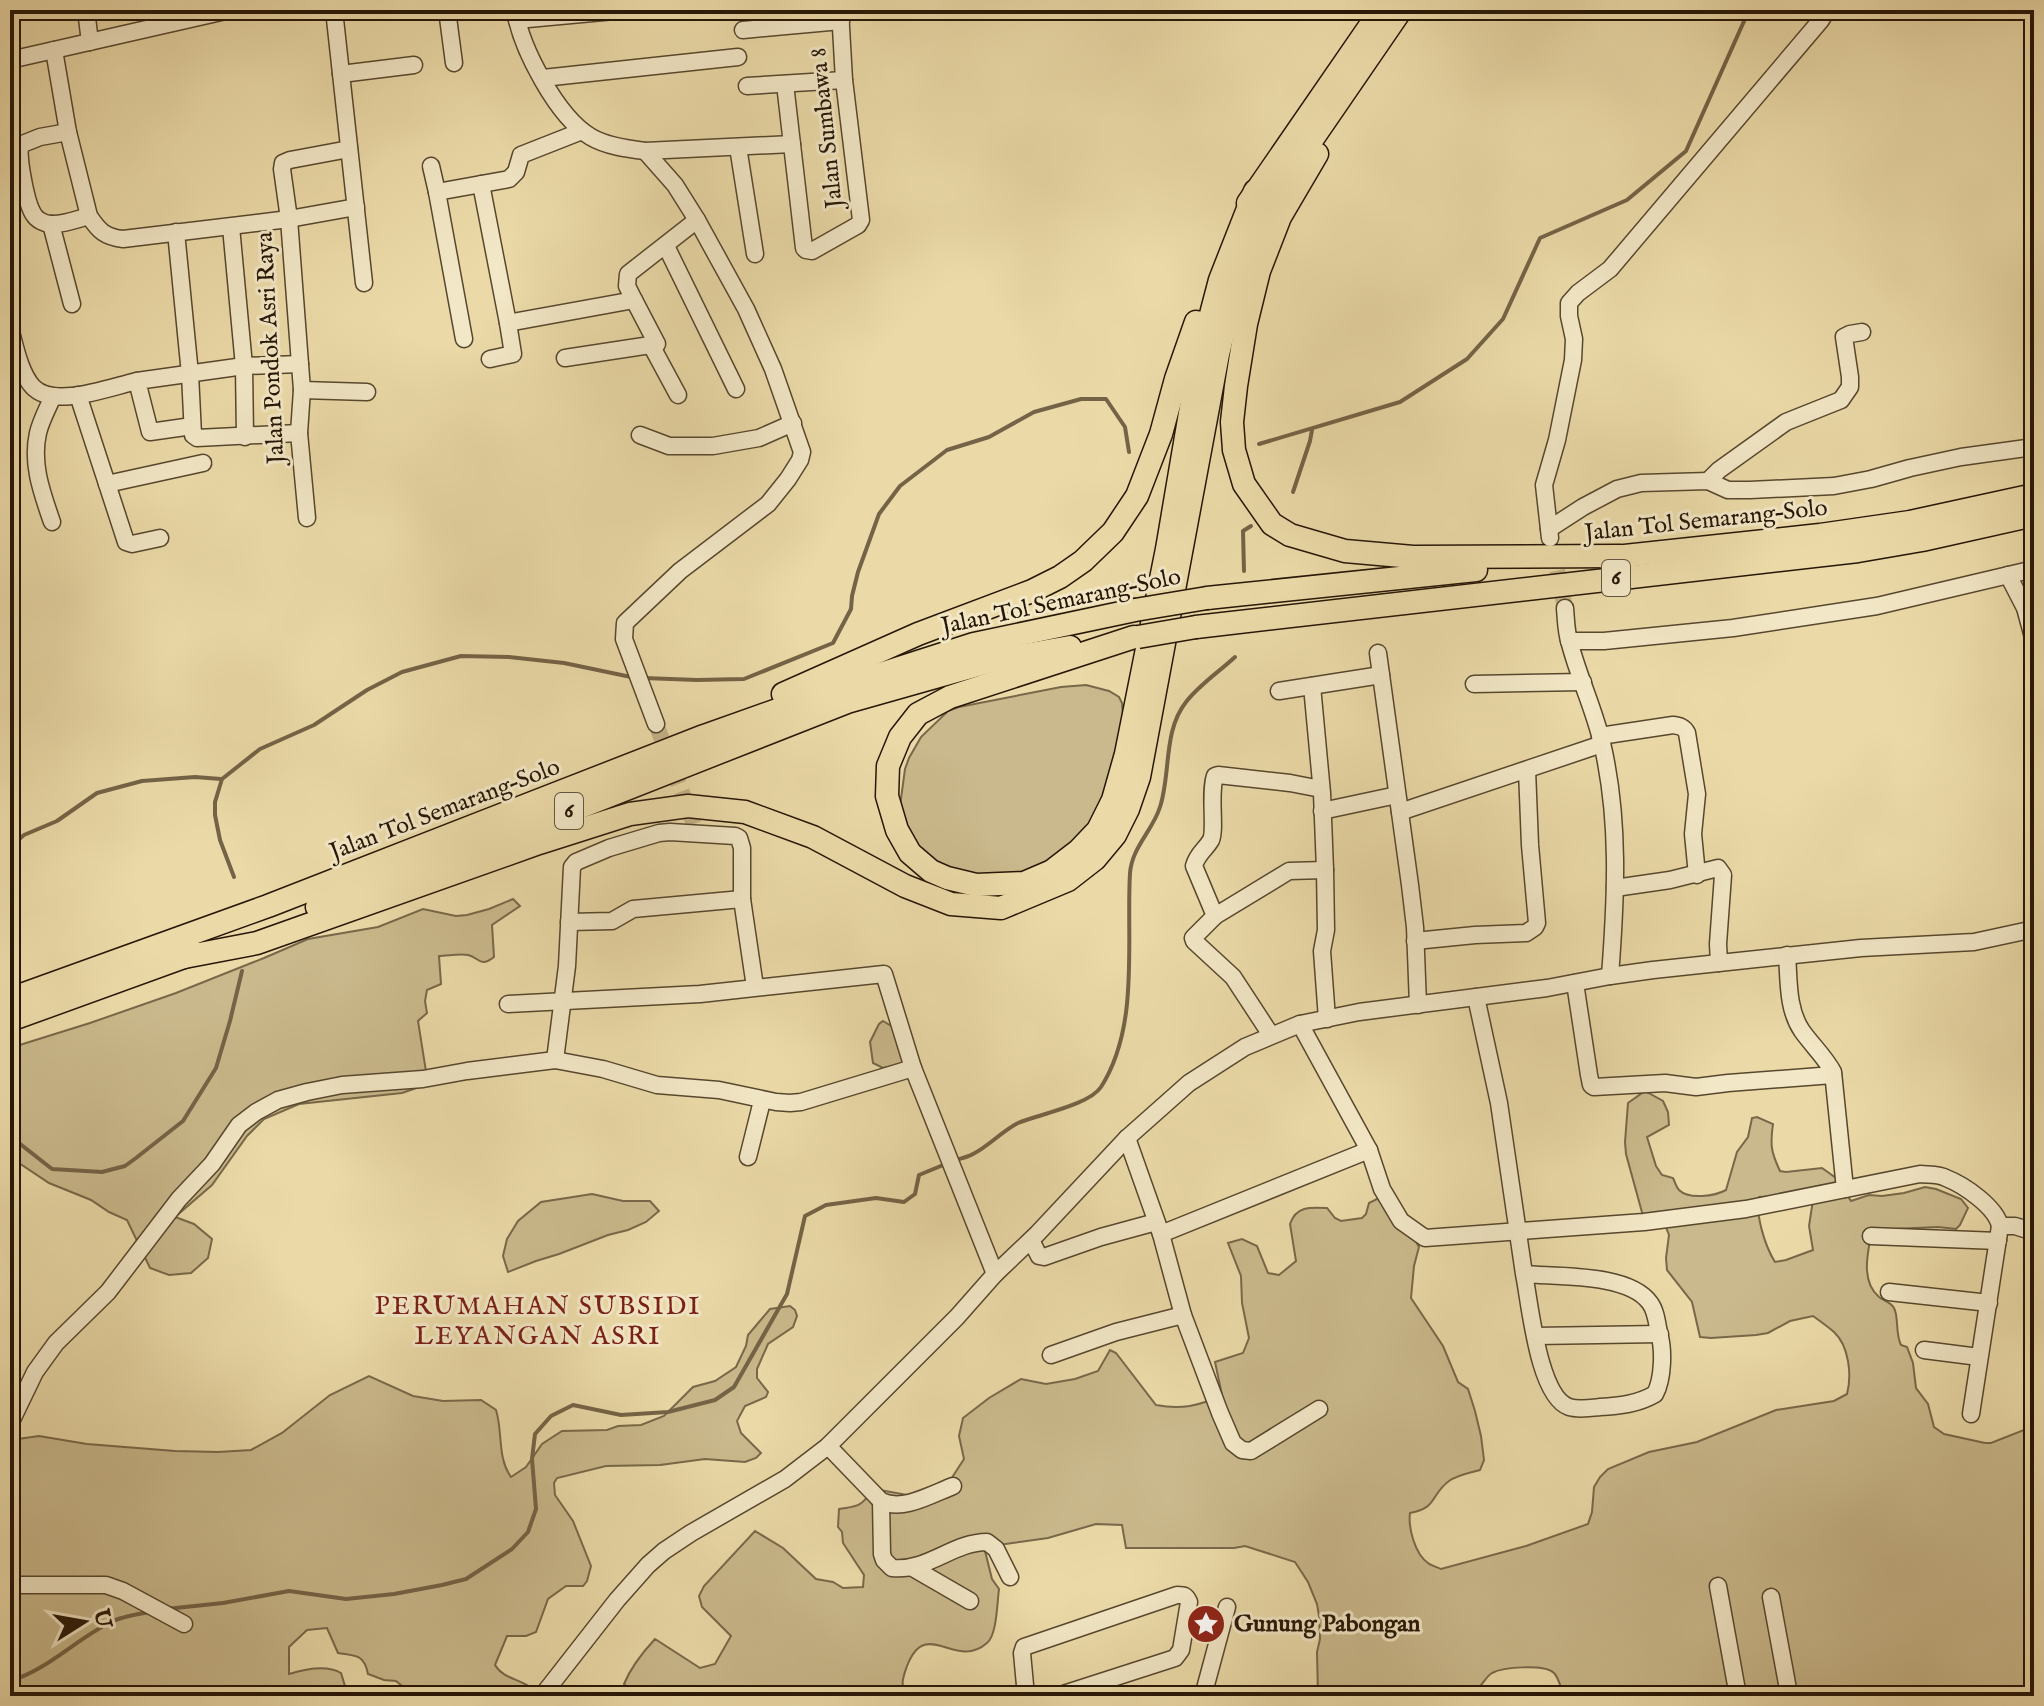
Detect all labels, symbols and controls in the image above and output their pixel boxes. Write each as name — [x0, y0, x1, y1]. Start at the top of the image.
street label: Jalan Sumbawa 8 — [803, 46, 851, 213]
street label: Jalan Pondok Asri Raya — [249, 230, 293, 468]
street label: Jalan Tol Semarang–Solo — [1580, 493, 1829, 549]
road number: 6 — [1602, 560, 1630, 596]
street label: Jalan Tol Semarang–Solo — [935, 561, 1184, 643]
street label: Jalan Tol Semarang–Solo — [323, 752, 565, 869]
road number: 6 — [555, 793, 583, 829]
district label: PERUMAHAN SUBSIDI LEYANGAN ASRI — [375, 1290, 701, 1353]
north arrow — [44, 1582, 124, 1662]
place icon: Gunung Pabongan — [1185, 1603, 1227, 1645]
text: U — [86, 1606, 117, 1632]
place label: Gunung Pabongan — [1234, 1609, 1421, 1640]

